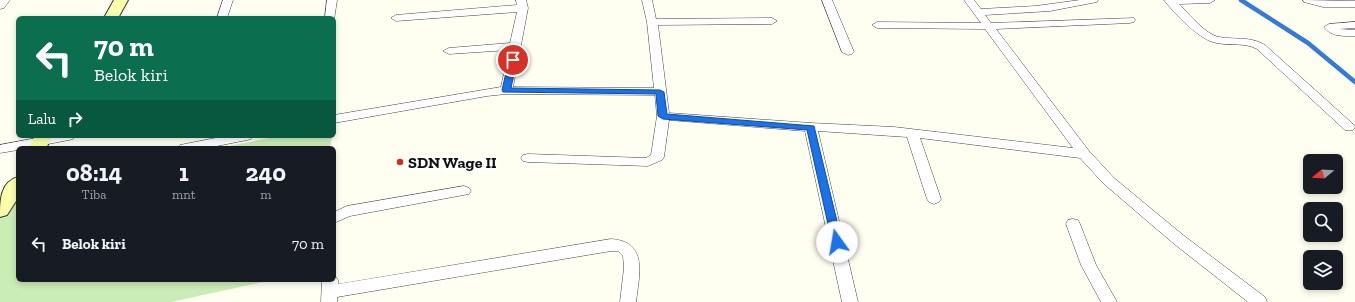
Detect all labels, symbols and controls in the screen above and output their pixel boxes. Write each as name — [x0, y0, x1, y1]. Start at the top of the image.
text: 70 m — [94, 30, 154, 63]
icon: left — [28, 32, 80, 84]
pin — [496, 43, 530, 77]
icon: arrive — [502, 49, 524, 71]
text: Belok kiri — [94, 64, 168, 86]
icon: right — [64, 108, 86, 130]
text: Lalu — [28, 110, 56, 128]
place label: SDN Wage II — [408, 153, 497, 172]
north arrow — [1303, 154, 1343, 194]
map controls — [1303, 154, 1343, 290]
marker: SDN Wage II — [395, 157, 405, 167]
text: 08:14 — [66, 158, 122, 187]
text: 1 — [179, 158, 189, 187]
text: 240 — [246, 158, 286, 187]
text: Tiba — [82, 187, 107, 202]
text: mnt — [172, 187, 196, 202]
text: m — [260, 187, 271, 202]
button: search — [1303, 202, 1343, 242]
position arrow — [816, 221, 858, 263]
icon: left — [28, 233, 50, 255]
text: Belok kiri — [62, 235, 126, 253]
text: 70 m — [292, 235, 324, 253]
button: layers — [1303, 250, 1343, 290]

